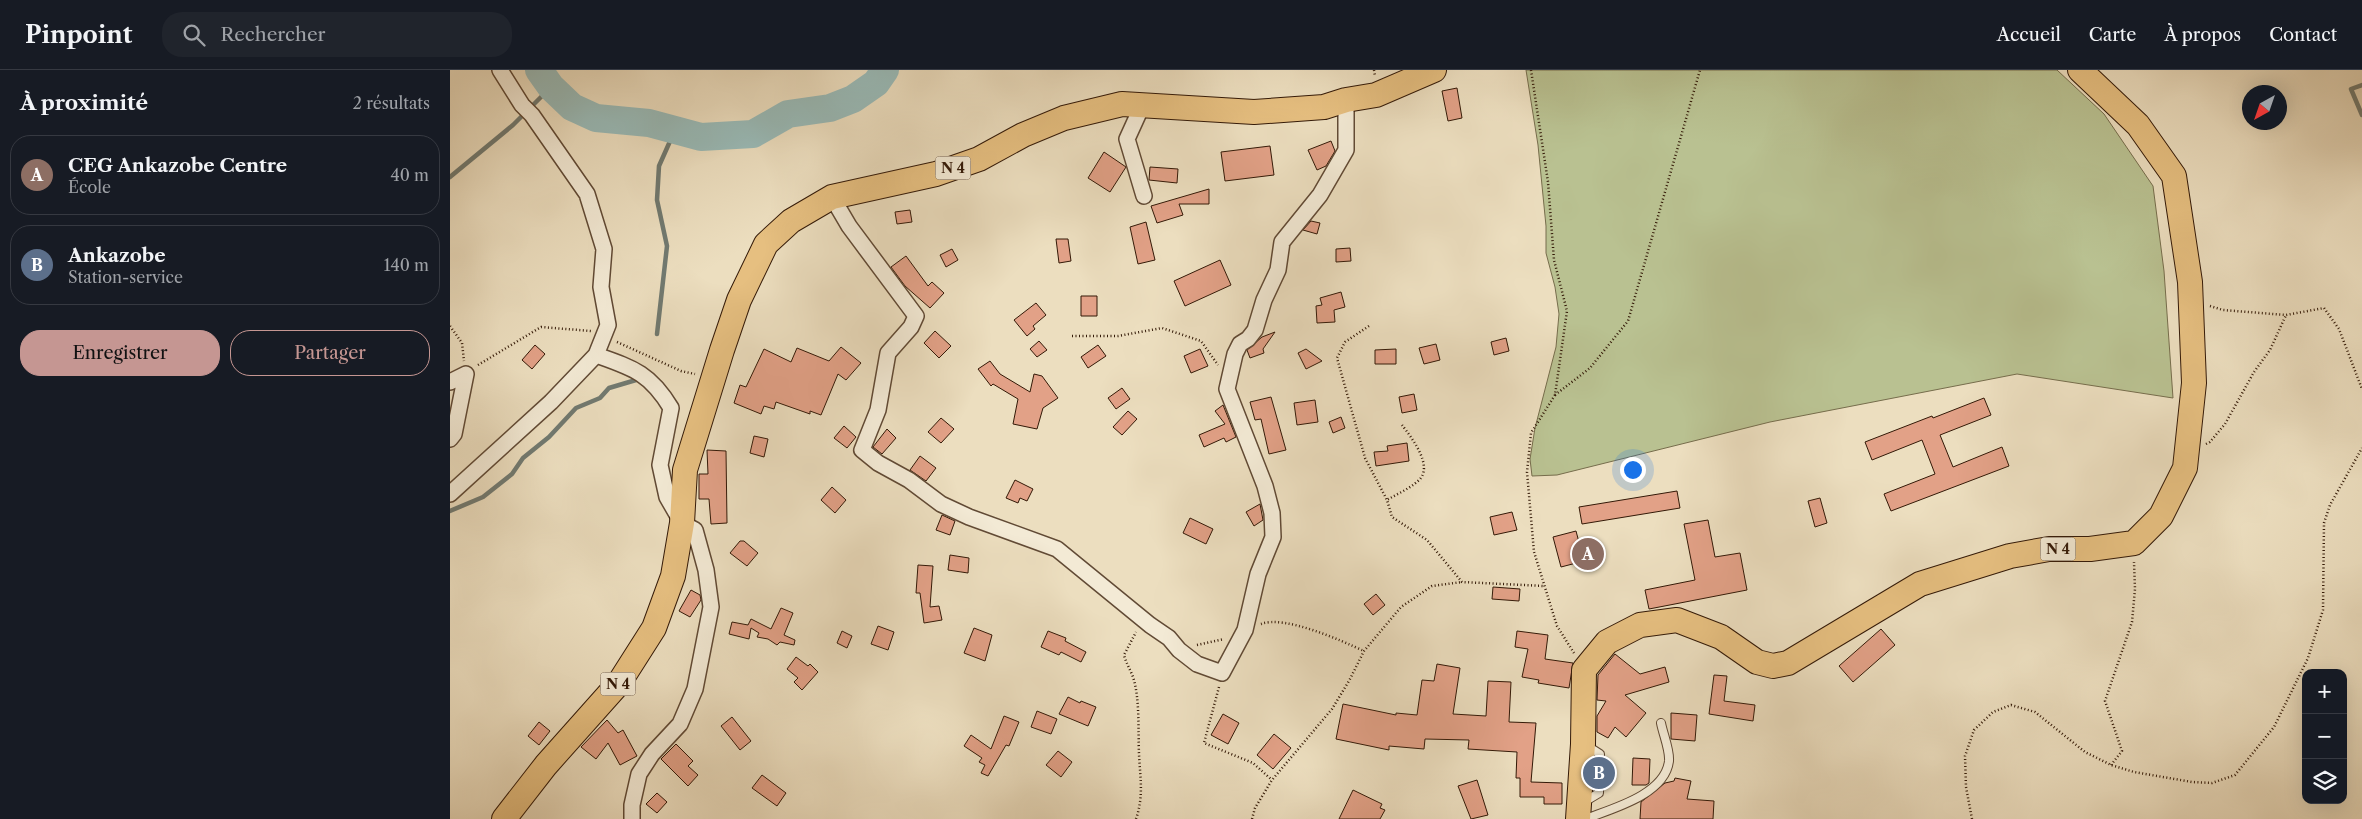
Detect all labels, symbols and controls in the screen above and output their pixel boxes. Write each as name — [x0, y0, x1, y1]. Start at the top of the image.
search box — [162, 12, 512, 57]
text: Pinpoint — [25, 20, 132, 49]
icon: search — [180, 21, 208, 49]
text: Rechercher — [220, 23, 326, 46]
text: Accueil — [1997, 24, 2061, 46]
text: Carte — [2089, 24, 2136, 46]
text: À propos — [2164, 24, 2241, 46]
text: Contact — [2269, 24, 2337, 46]
north arrow — [2242, 85, 2287, 130]
text: À proximité — [20, 90, 148, 115]
text: 2 résultats — [353, 93, 430, 113]
text: CEG Ankazobe Centre — [68, 154, 287, 177]
road number: N 4 — [936, 156, 970, 180]
text: A — [31, 165, 43, 185]
text: 40 m — [390, 165, 429, 185]
text: École — [68, 177, 111, 197]
text: Ankazobe — [68, 244, 166, 267]
text: B — [31, 255, 43, 275]
text: 140 m — [384, 255, 429, 275]
text: Station-service — [68, 267, 183, 287]
button: Enregistrer — [20, 330, 220, 376]
button: Partager — [230, 330, 430, 376]
your location — [1620, 457, 1646, 483]
pin: A — [1572, 535, 1604, 573]
road number: N 4 — [2040, 538, 2076, 560]
map controls — [2302, 669, 2347, 804]
button: + — [2302, 669, 2347, 714]
road number: N 4 — [600, 672, 636, 696]
button: − — [2302, 714, 2347, 759]
pin: B — [1583, 754, 1615, 792]
button: layers — [2302, 759, 2347, 804]

